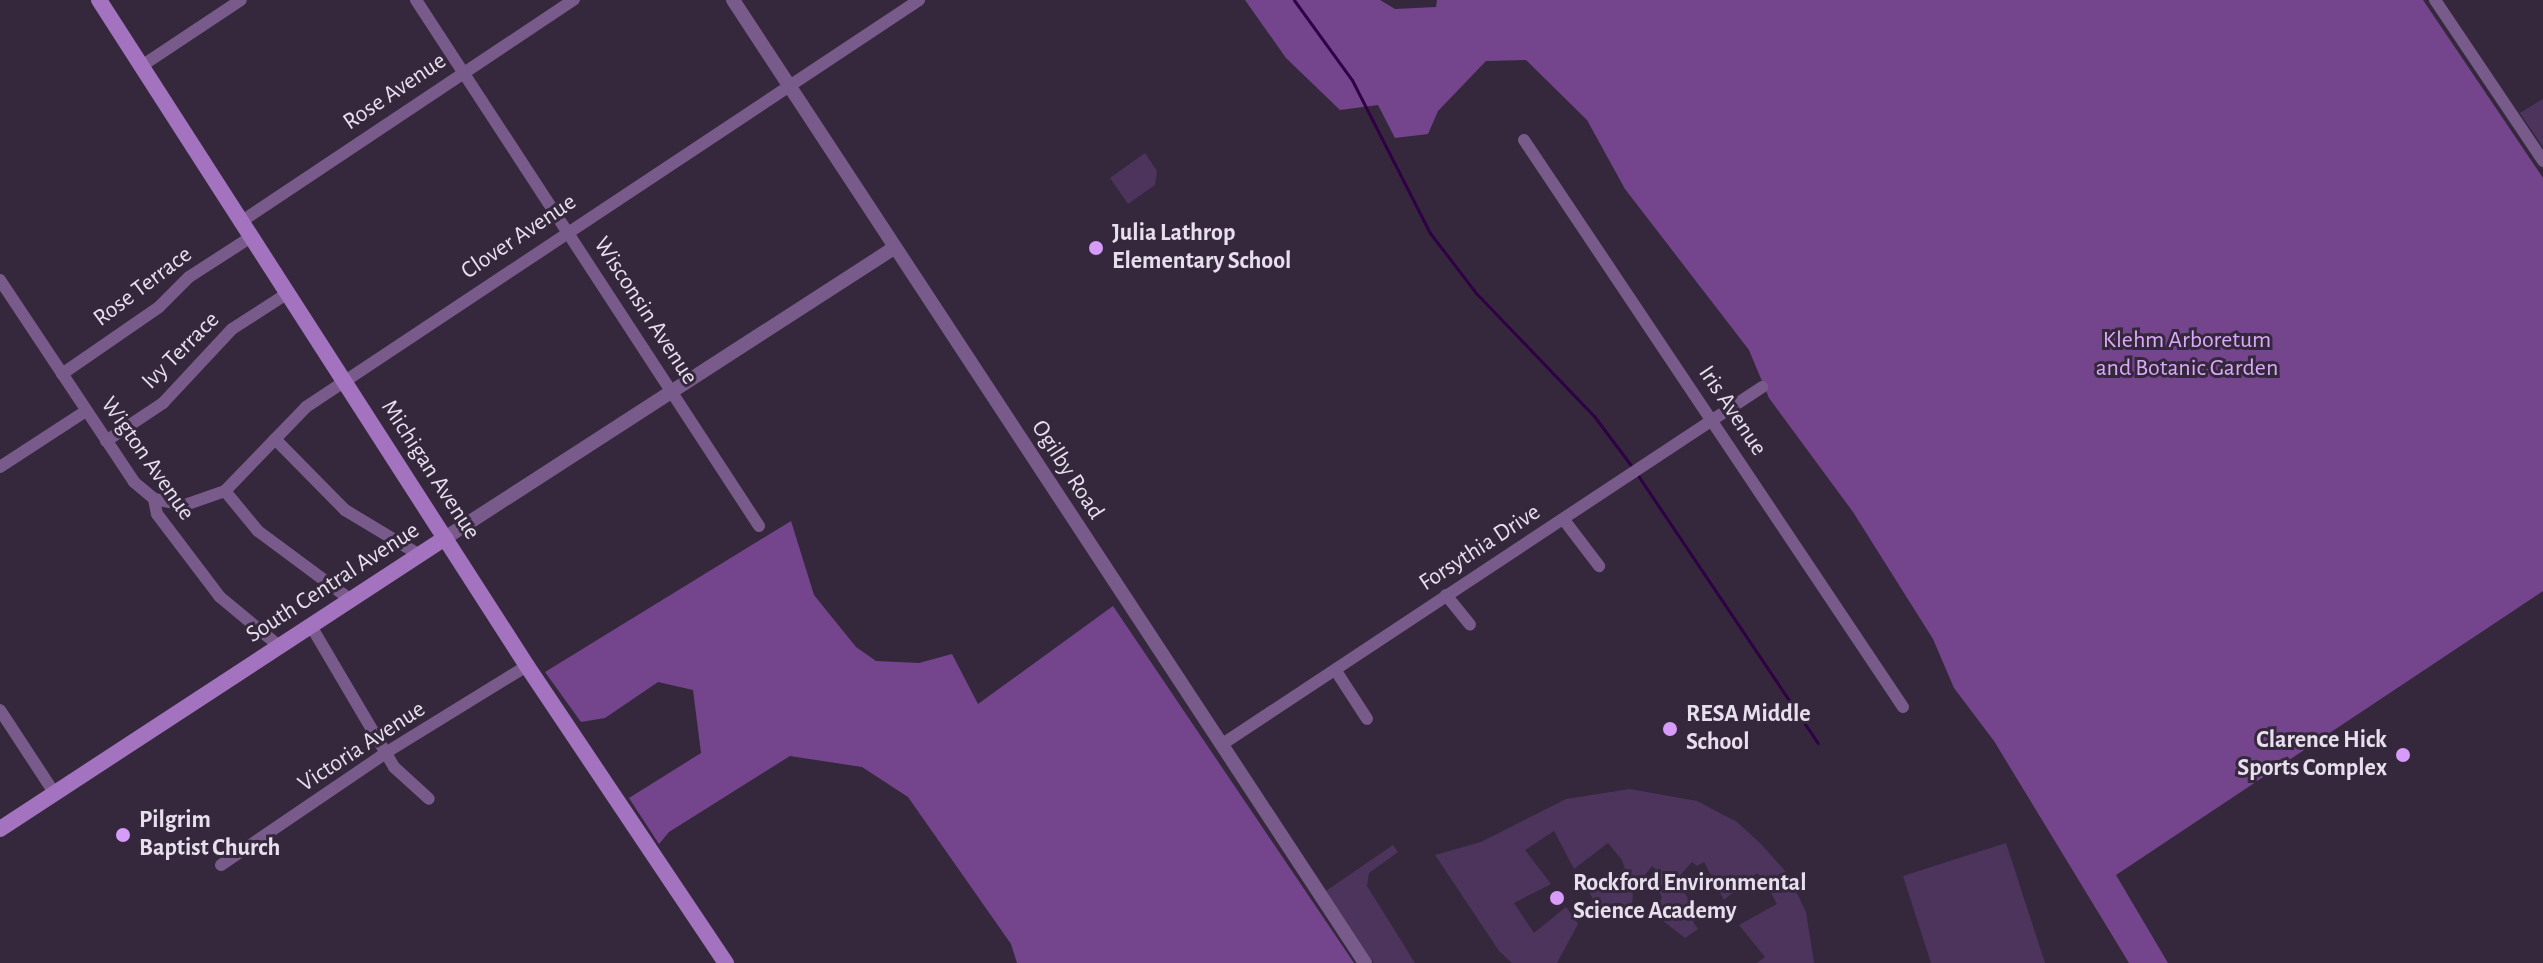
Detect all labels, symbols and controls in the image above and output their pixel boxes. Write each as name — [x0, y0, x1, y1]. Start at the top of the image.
street label: Rose Avenue — [338, 47, 452, 137]
street label: Clover Avenue — [456, 188, 582, 286]
place label: Julia Lathrop Elementary School — [1112, 220, 1291, 276]
street label: Wisconsin Avenue — [587, 232, 703, 390]
marker: Julia Lathrop Elementary School — [1087, 239, 1105, 257]
street label: Rose Terrace — [88, 241, 198, 333]
street label: Ivy Terrace — [136, 306, 226, 396]
park label: Klehm Arboretum and Botanic Garden — [2096, 327, 2278, 383]
street label: Iris Avenue — [1691, 360, 1773, 462]
street label: Wigton Avenue — [94, 392, 200, 526]
street label: Michigan Avenue — [374, 395, 486, 545]
street label: Ogilby Road — [1024, 415, 1110, 525]
street label: Forsythia Drive — [1414, 498, 1546, 598]
street label: South Central Avenue — [241, 516, 425, 650]
street label: Victoria Avenue — [293, 695, 431, 799]
place label: RESA Middle School — [1686, 701, 1811, 757]
marker: RESA Middle School — [1661, 720, 1679, 738]
place label: Clarence Hick Sports Complex — [2237, 727, 2387, 783]
marker: Clarence Hick Sports Complex — [2394, 746, 2412, 764]
place label: Pilgrim Baptist Church — [139, 807, 280, 863]
marker: Pilgrim Baptist Church — [114, 826, 132, 844]
place label: Rockford Environmental Science Academy — [1573, 870, 1806, 926]
marker: Rockford Environmental Science Academy — [1548, 889, 1566, 907]

